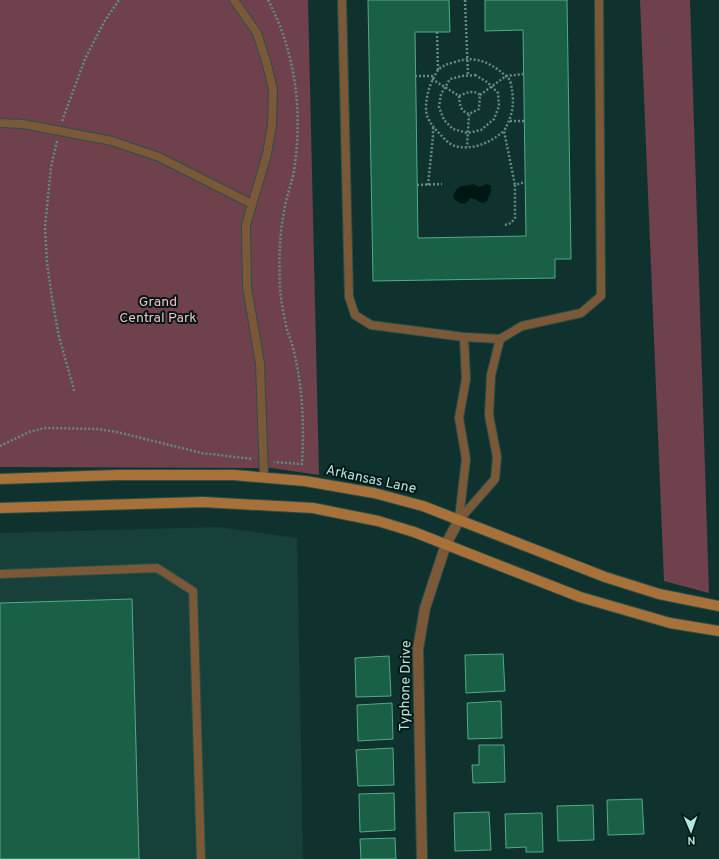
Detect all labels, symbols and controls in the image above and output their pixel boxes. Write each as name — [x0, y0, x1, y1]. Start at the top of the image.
park label: Grand Central Park — [119, 294, 197, 327]
street label: Arkansas Lane — [324, 462, 418, 498]
street label: Typhone Drive — [397, 640, 415, 732]
north arrow — [671, 811, 711, 851]
text: N — [687, 833, 696, 847]

